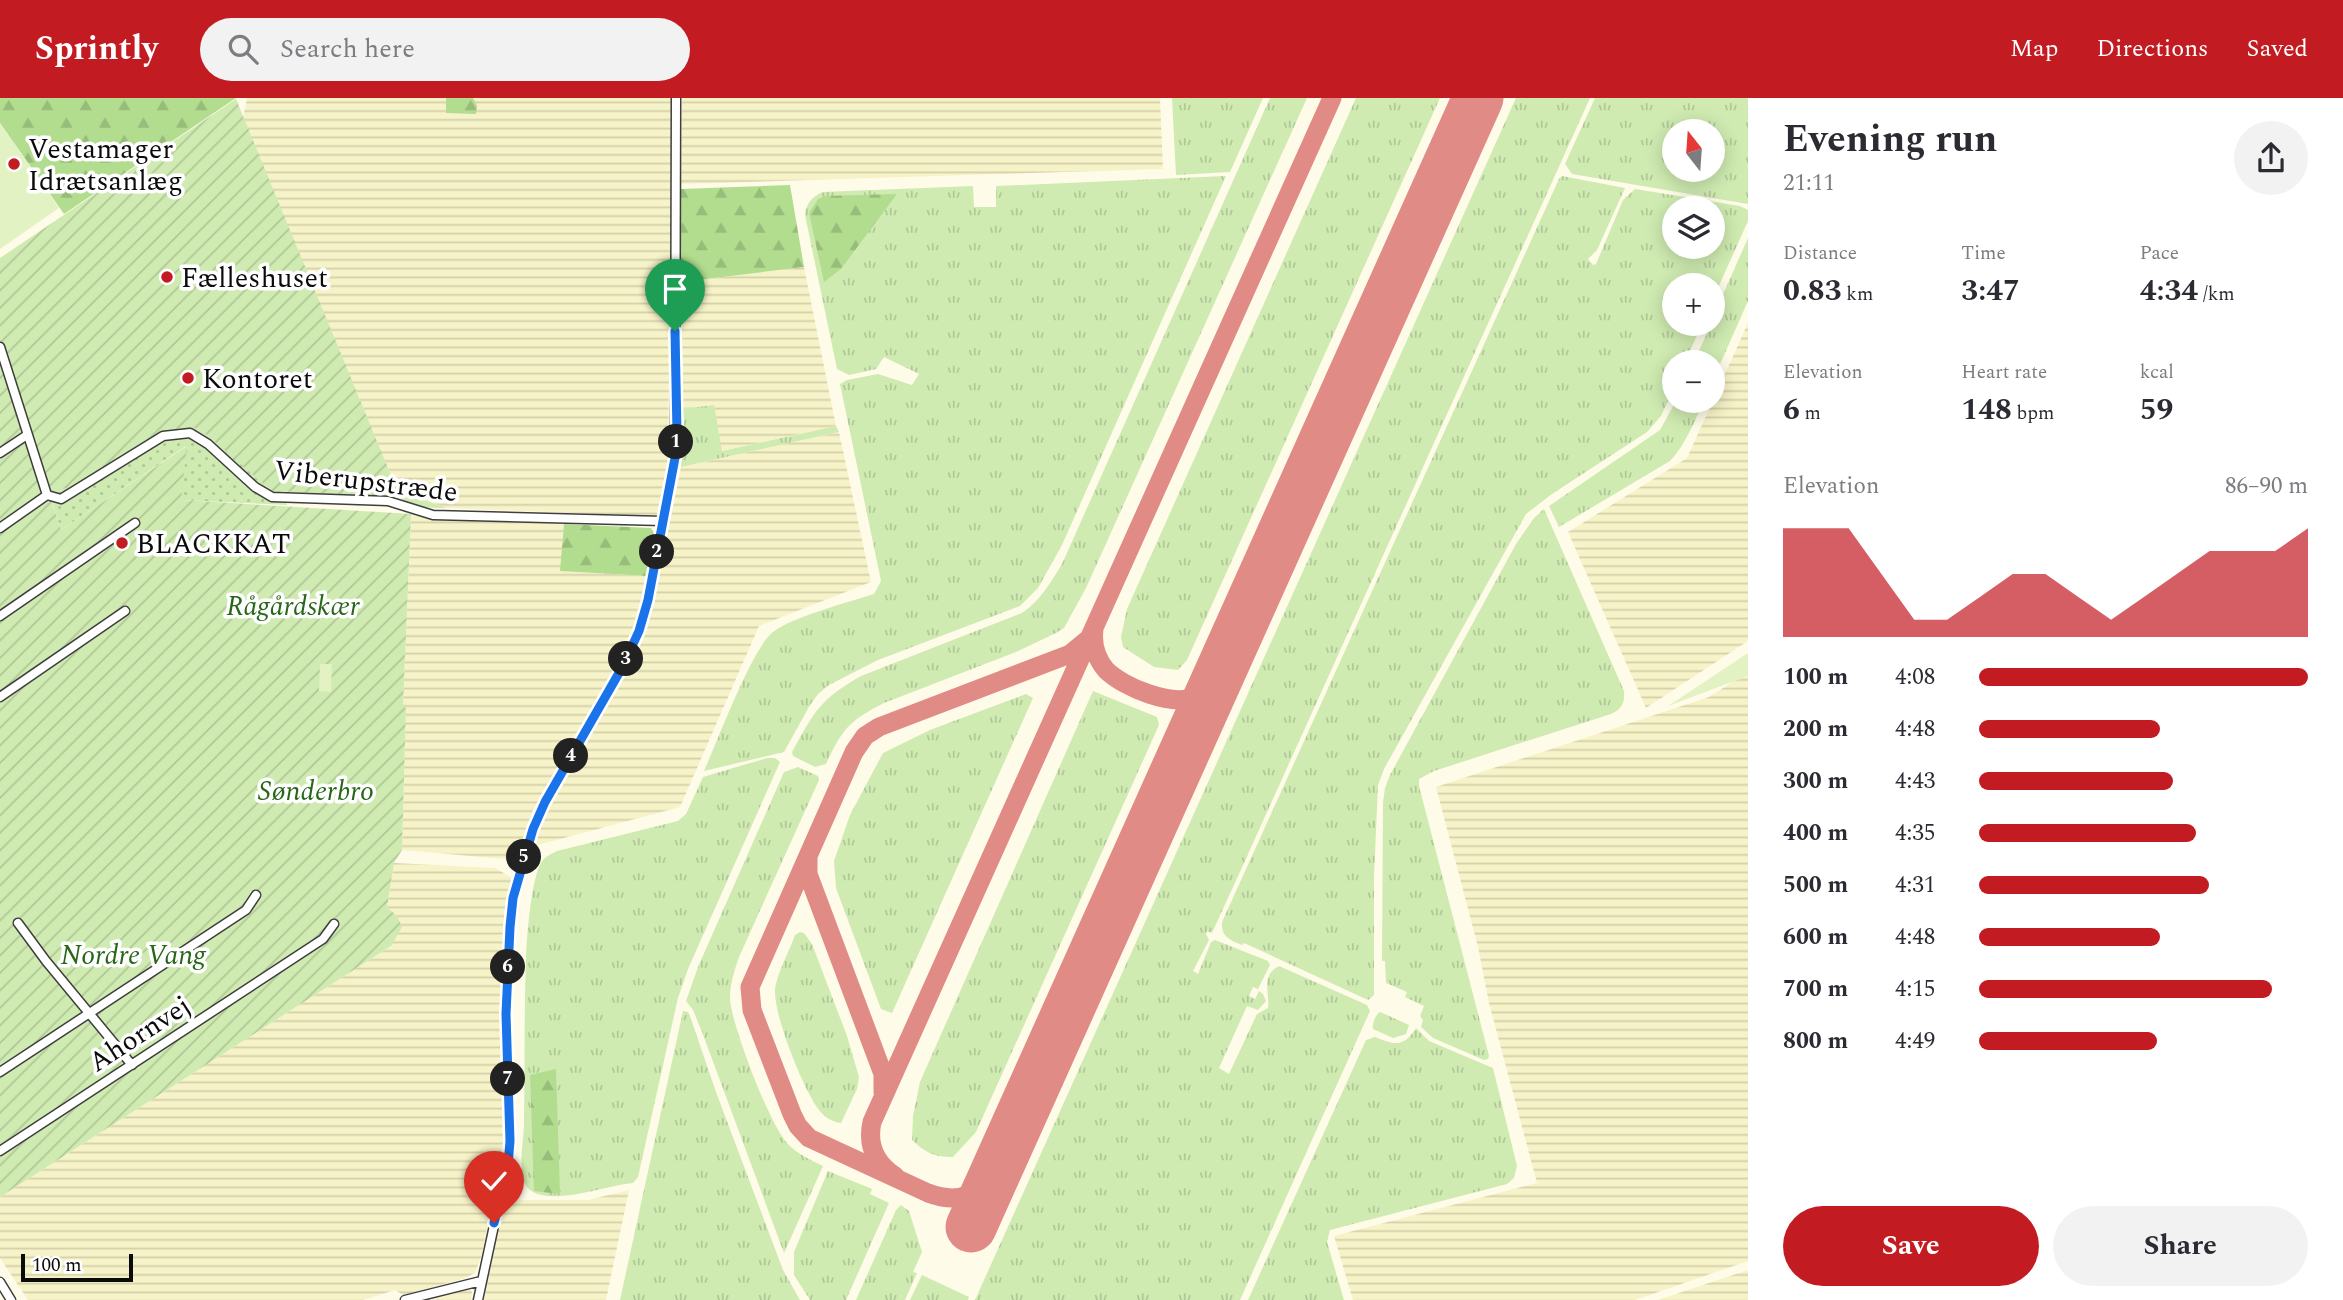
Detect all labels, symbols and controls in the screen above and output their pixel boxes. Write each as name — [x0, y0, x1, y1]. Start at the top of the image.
search box — [200, 18, 690, 81]
text: Sprintly — [35, 24, 158, 74]
text: Search here — [280, 29, 415, 69]
icon: search — [224, 30, 262, 68]
text: Map — [2010, 31, 2058, 67]
text: Directions — [2096, 31, 2208, 67]
text: Saved — [2246, 31, 2308, 67]
text: Evening run — [1783, 111, 1997, 169]
north arrow — [1662, 119, 1726, 182]
map controls — [1662, 119, 1725, 413]
button: share — [2234, 121, 2308, 195]
place label: Vestamager Idrætsanlæg — [28, 128, 183, 203]
marker: Vestamager Idrætsanlæg — [6, 156, 22, 172]
text: 21:11 — [1783, 166, 1835, 201]
button: layers — [1662, 196, 1725, 259]
text: Distance — [1783, 239, 1857, 268]
text: Time — [1961, 239, 2006, 268]
text: Pace — [2140, 239, 2179, 268]
place label: Fælleshuset — [181, 257, 328, 300]
pin — [645, 259, 705, 331]
text: 0.83 — [1783, 268, 1842, 314]
text: 3:47 — [1961, 268, 2020, 314]
text: 4:34 — [2140, 268, 2198, 314]
marker: Fælleshuset — [159, 269, 175, 285]
icon: arrive — [656, 270, 694, 308]
button: + — [1662, 273, 1725, 336]
text: km — [1842, 280, 1873, 309]
text: /km — [2198, 280, 2235, 309]
button: − — [1662, 350, 1725, 413]
place label: Kontoret — [202, 358, 313, 401]
text: Elevation — [1783, 358, 1863, 387]
text: Heart rate — [1961, 358, 2047, 387]
text: kcal — [2140, 358, 2174, 387]
marker: Kontoret — [180, 370, 196, 386]
text: 6 — [1783, 387, 1800, 433]
text: 148 — [1961, 387, 2012, 433]
text: 59 — [2140, 387, 2173, 433]
text: m — [1800, 399, 1821, 428]
text: bpm — [2012, 399, 2054, 428]
pin: 1 — [658, 424, 694, 460]
text: 1 — [670, 427, 681, 456]
street label: Viberupstræde — [271, 449, 460, 514]
text: Elevation — [1783, 469, 1879, 504]
text: 86–90 m — [2225, 469, 2308, 504]
place label: BLACKKAT — [136, 523, 291, 566]
pin: 2 — [640, 534, 674, 570]
marker: BLACKKAT — [114, 535, 130, 551]
text: 2 — [651, 537, 662, 566]
park label: Rågårdskær — [226, 585, 360, 628]
pin: 3 — [608, 642, 644, 676]
text: 3 — [620, 644, 631, 673]
text: 100 m — [1783, 660, 1848, 695]
text: 4:08 — [1895, 660, 1935, 695]
text: 200 m — [1783, 712, 1848, 747]
text: 4:48 — [1895, 712, 1935, 747]
pin: 4 — [554, 738, 588, 774]
text: 4 — [565, 741, 576, 770]
text: 300 m — [1783, 764, 1848, 799]
text: 4:43 — [1895, 764, 1935, 799]
park label: Sønderbro — [258, 770, 374, 813]
text: 400 m — [1783, 816, 1848, 851]
text: 4:35 — [1895, 816, 1935, 851]
pin: 5 — [506, 840, 542, 874]
text: 5 — [518, 842, 529, 871]
text: 500 m — [1783, 868, 1848, 903]
text: 4:31 — [1895, 868, 1935, 903]
text: 600 m — [1783, 920, 1848, 955]
text: 4:48 — [1895, 920, 1935, 955]
park label: Nordre Vang — [61, 934, 207, 977]
pin: 6 — [490, 950, 526, 984]
text: 6 — [502, 952, 513, 981]
text: 700 m — [1783, 972, 1848, 1007]
text: 4:15 — [1895, 972, 1935, 1007]
street label: Ahornvej — [80, 985, 200, 1084]
text: 800 m — [1783, 1024, 1848, 1059]
text: 4:49 — [1895, 1024, 1935, 1059]
pin: 7 — [490, 1062, 526, 1096]
text: 7 — [502, 1064, 513, 1093]
pin — [464, 1151, 524, 1223]
icon: check — [475, 1162, 513, 1200]
button: Save — [1783, 1206, 2039, 1286]
button: Share — [2053, 1206, 2308, 1286]
scale bar — [21, 1251, 133, 1283]
text: 100 m — [32, 1251, 82, 1280]

